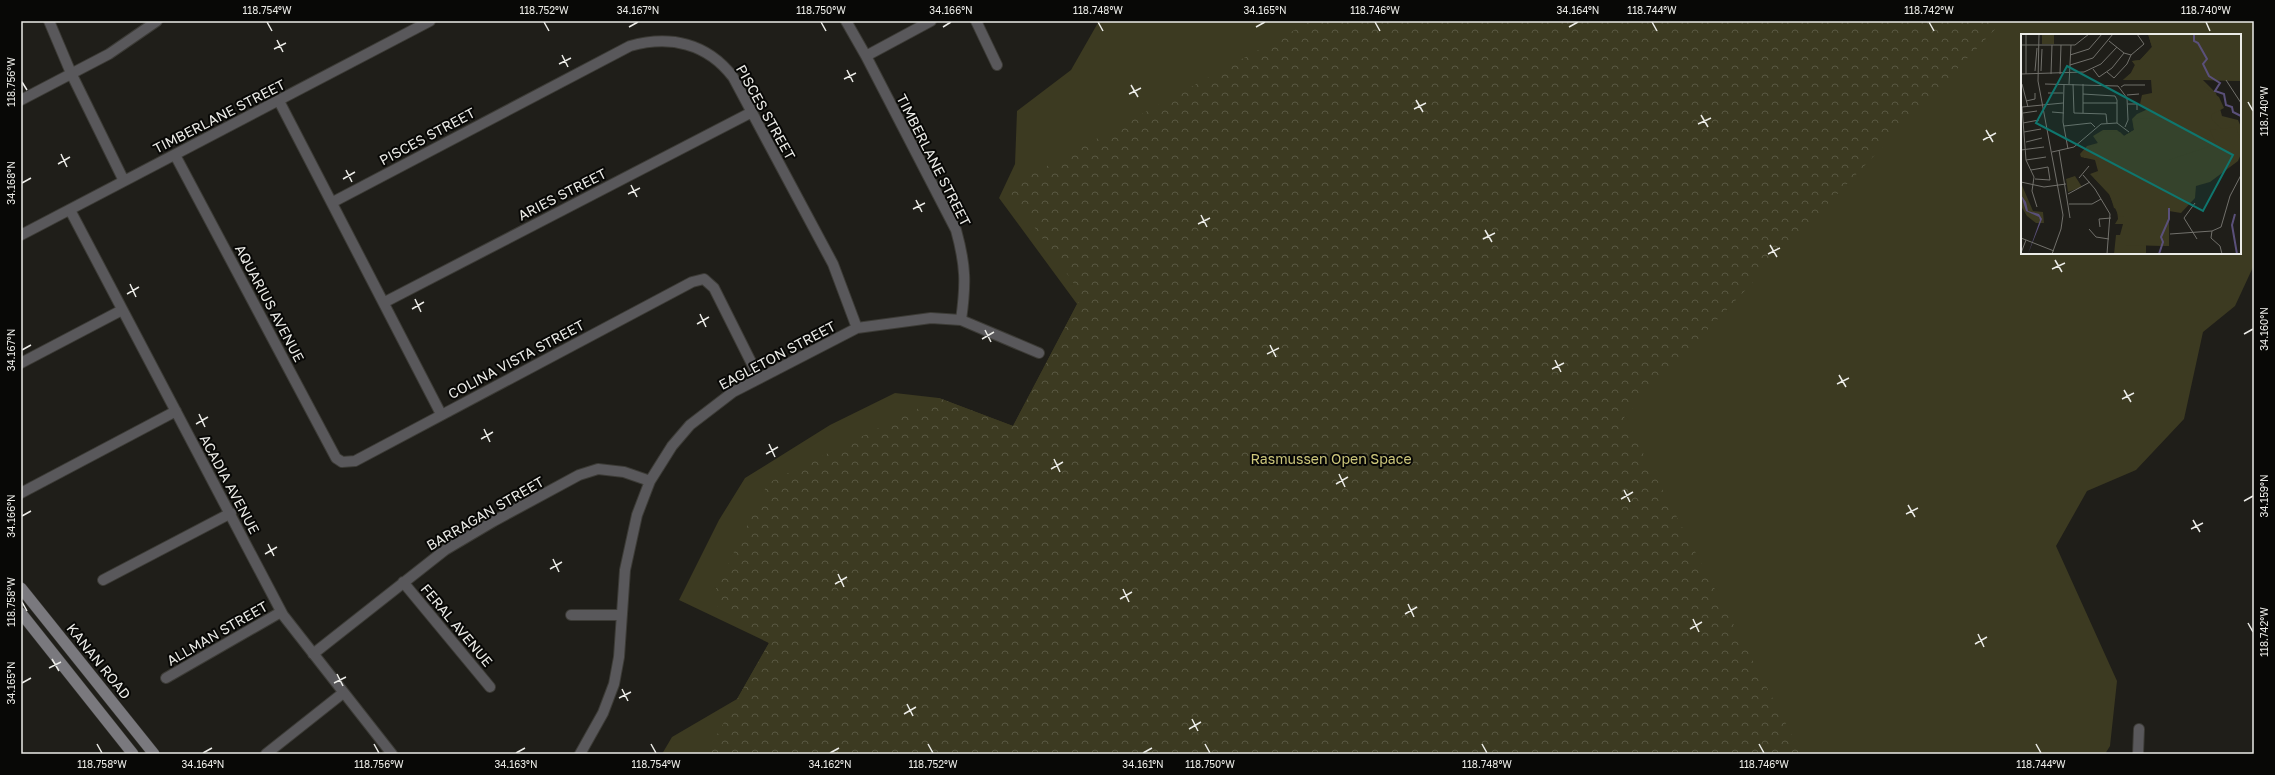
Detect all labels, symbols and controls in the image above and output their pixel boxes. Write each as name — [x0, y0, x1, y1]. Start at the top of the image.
text: 118.754°W — [243, 4, 292, 16]
text: 118.752°W — [519, 4, 569, 16]
text: 34.167°N — [617, 4, 659, 16]
text: 118.750°W — [796, 4, 846, 16]
text: 34.166°N — [929, 4, 973, 16]
text: 118.748°W — [1073, 4, 1123, 16]
text: 34.165°N — [1243, 4, 1287, 16]
text: 118.746°W — [1350, 4, 1400, 16]
text: 34.164°N — [1557, 4, 1599, 16]
text: 118.744°W — [1627, 4, 1677, 16]
text: 118.742°W — [1904, 4, 1954, 16]
text: 118.740°W — [2181, 4, 2231, 16]
inset map — [2021, 34, 2241, 254]
text: 118.756°W — [5, 57, 17, 107]
street label: PISCES STREET — [733, 62, 799, 163]
street label: TIMBERLANE STREET — [150, 75, 288, 157]
text: 118.740°W — [2258, 86, 2270, 136]
street label: TIMBERLANE STREET — [893, 91, 975, 229]
street label: PISCES STREET — [376, 103, 478, 168]
text: 34.168°N — [5, 161, 17, 205]
street label: ARIES STREET — [515, 164, 609, 224]
street label: AQUARIUS AVENUE — [232, 241, 308, 365]
text: 34.160°N — [2258, 307, 2270, 351]
street label: COLINA VISTA STREET — [445, 316, 587, 402]
street label: EAGLETON STREET — [716, 317, 839, 393]
text: 34.167°N — [5, 329, 17, 371]
street label: ACADIA AVENUE — [197, 431, 263, 537]
park label: Rasmussen Open Space — [1250, 450, 1412, 467]
street label: BARRAGAN STREET — [423, 472, 547, 554]
text: 34.159°N — [2258, 474, 2270, 518]
text: 34.166°N — [5, 494, 17, 538]
text: 118.758°W — [5, 577, 17, 627]
street label: FERAL AVENUE — [417, 580, 497, 670]
street label: ALLMAN STREET — [163, 597, 271, 669]
text: 118.742°W — [2258, 607, 2270, 657]
street label: KANAN ROAD — [63, 620, 135, 702]
text: 34.165°N — [5, 661, 17, 705]
text: 118.758°W — [77, 758, 127, 770]
text: 34.164°N — [182, 758, 224, 770]
text: 118.756°W — [354, 758, 404, 770]
text: 34.163°N — [494, 758, 538, 770]
text: 118.754°W — [632, 758, 681, 770]
text: 34.162°N — [808, 758, 852, 770]
text: 118.752°W — [908, 758, 958, 770]
text: 34.161°N — [1122, 758, 1164, 770]
text: 118.750°W — [1185, 758, 1235, 770]
text: 118.748°W — [1462, 758, 1512, 770]
text: 118.746°W — [1739, 758, 1789, 770]
text: 118.744°W — [2016, 758, 2066, 770]

